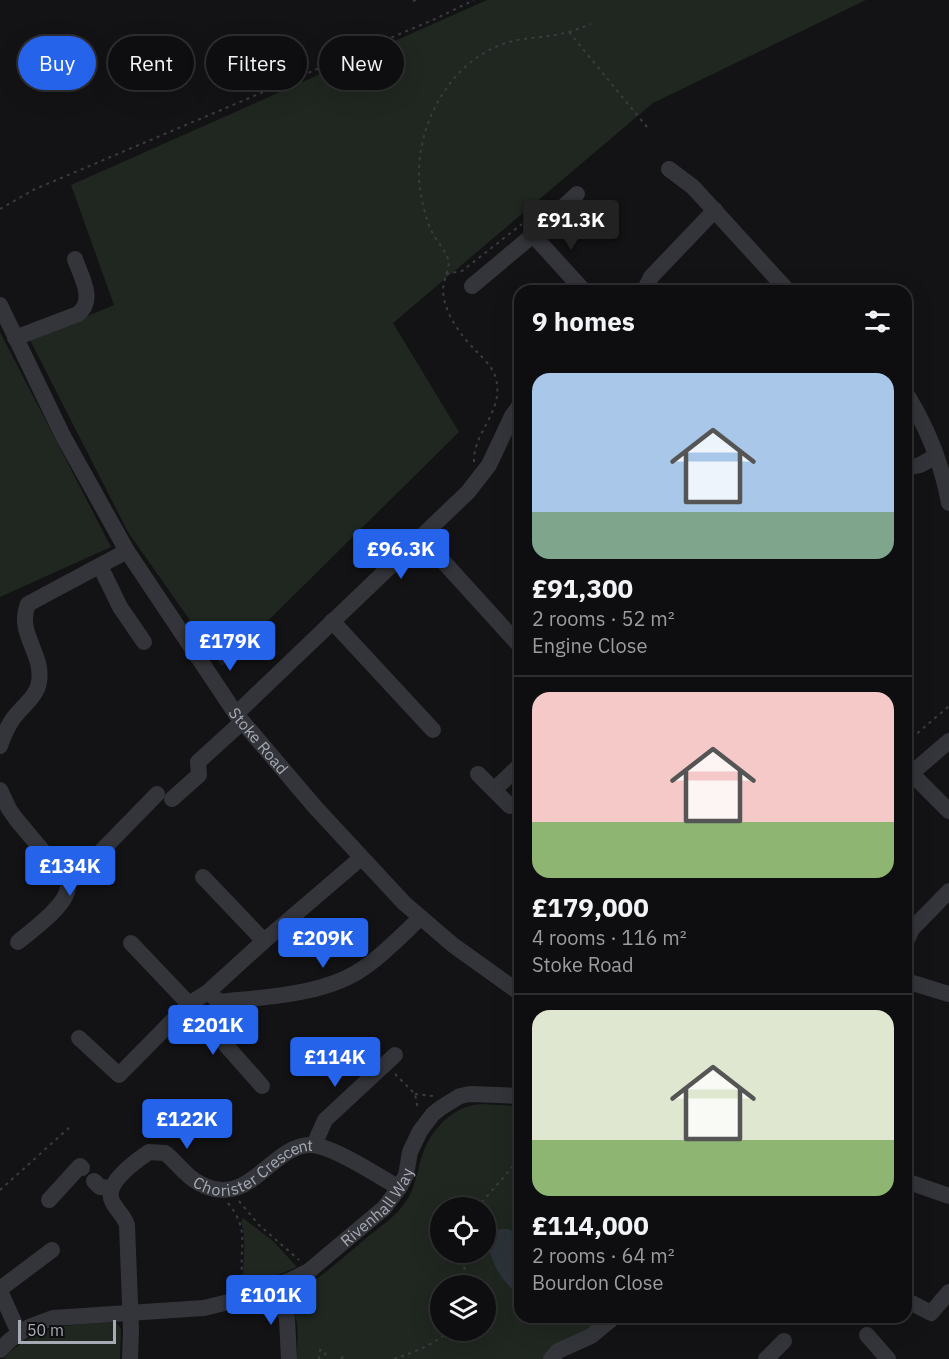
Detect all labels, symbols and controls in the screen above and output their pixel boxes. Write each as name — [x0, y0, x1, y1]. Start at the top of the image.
chip: Buy — [18, 36, 96, 90]
chip: Rent — [108, 36, 194, 90]
chip: Filters — [206, 36, 307, 90]
chip: New — [319, 36, 404, 90]
pin: £91.3K — [522, 200, 620, 251]
text: £91.3K — [537, 206, 605, 233]
text: 9 homes — [532, 304, 635, 338]
icon: filters — [861, 305, 894, 338]
icon: home — [659, 412, 767, 520]
pin: £96.3K — [352, 529, 450, 580]
text: £96.3K — [367, 535, 435, 562]
text: £91,300 — [532, 571, 633, 605]
text: 2 rooms · 52 m² — [532, 605, 675, 632]
pin: £179K — [188, 621, 272, 672]
text: £179K — [199, 627, 261, 654]
text: Engine Close — [532, 632, 647, 659]
street label: Stoke Road — [224, 704, 293, 778]
icon: home — [659, 731, 767, 839]
pin: £134K — [28, 846, 112, 897]
text: £134K — [39, 852, 101, 879]
text: £179,000 — [532, 890, 649, 924]
pin: £209K — [281, 918, 365, 969]
text: £209K — [292, 924, 354, 951]
text: 4 rooms · 116 m² — [532, 924, 687, 951]
text: Stoke Road — [532, 951, 634, 978]
pin: £201K — [171, 1005, 255, 1056]
text: £201K — [182, 1011, 244, 1038]
pin: £114K — [293, 1037, 377, 1088]
text: £114K — [304, 1043, 366, 1070]
icon: home — [659, 1049, 767, 1157]
pin: £122K — [145, 1099, 229, 1150]
text: £122K — [156, 1105, 218, 1132]
street label: Chorister Crescent — [190, 1135, 313, 1200]
street label: Rivenhall Way — [336, 1167, 417, 1250]
map controls — [430, 1197, 496, 1341]
button: locate — [430, 1197, 496, 1263]
text: £114,000 — [532, 1208, 649, 1242]
text: 2 rooms · 64 m² — [532, 1242, 675, 1269]
text: Bourdon Close — [532, 1269, 664, 1296]
pin: £101K — [229, 1275, 313, 1326]
button: layers — [430, 1275, 496, 1341]
text: £101K — [240, 1281, 302, 1308]
scale bar — [18, 1317, 116, 1344]
text: 50 m — [27, 1320, 64, 1340]

